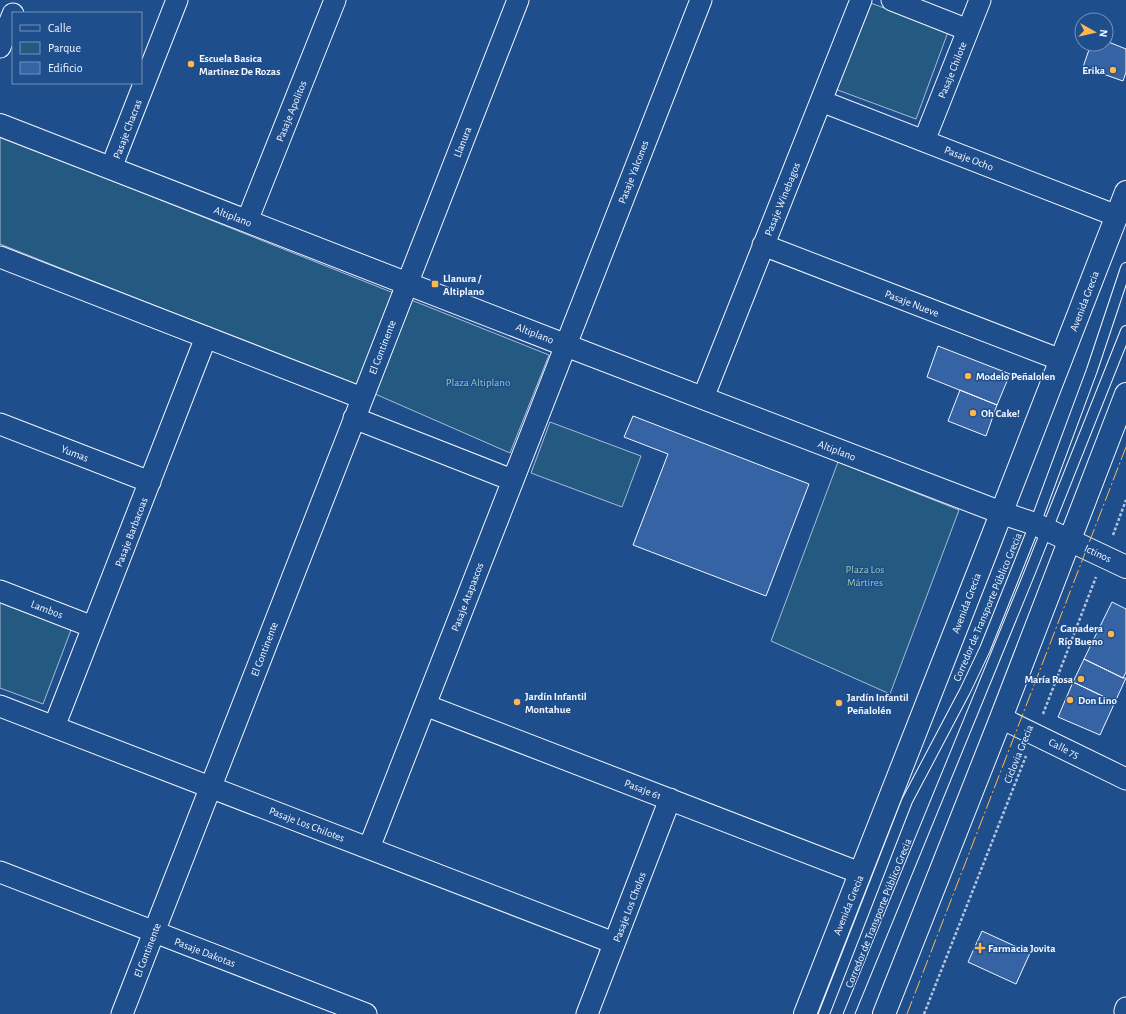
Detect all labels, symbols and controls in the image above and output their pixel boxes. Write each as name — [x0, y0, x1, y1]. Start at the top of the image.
legend — [12, 12, 142, 84]
north arrow — [1074, 12, 1114, 52]
text: Calle — [48, 22, 71, 34]
text: N — [1097, 29, 1109, 38]
street label: Pasaje Chilote — [936, 40, 969, 100]
text: Parque — [48, 42, 81, 54]
place label: Escuela Basica Martinez De Rozas — [199, 53, 280, 77]
marker: Escuela Basica Martinez De Rozas — [186, 59, 196, 69]
text: Edificio — [48, 62, 83, 74]
place label: Erika — [1082, 65, 1106, 76]
marker: Erika — [1108, 65, 1118, 75]
street label: Pasaje Apolitos — [274, 79, 309, 143]
street label: Pasaje Chacras — [111, 98, 144, 160]
street label: Llanura — [452, 125, 473, 159]
street label: Pasaje Yalcones — [616, 139, 651, 205]
street label: Pasaje Ocho — [943, 144, 995, 173]
street label: Pasaje Winebagos — [763, 161, 802, 238]
street label: Altiplano — [212, 204, 253, 229]
street label: Avenida Grecia — [1068, 270, 1101, 333]
place label: Llanura / Altiplano — [443, 273, 485, 297]
marker: Llanura / Altiplano — [430, 279, 440, 289]
street label: Pasaje Nueve — [883, 288, 940, 319]
street label: El Continente — [367, 318, 398, 376]
street label: Altiplano — [514, 321, 555, 346]
marker: Modelo Peñalolen — [963, 371, 973, 381]
place label: Modelo Peñalolen — [976, 371, 1055, 382]
park label: Plaza Altiplano — [446, 377, 510, 388]
marker: Oh Cake! — [968, 408, 978, 418]
place label: Oh Cake! — [981, 408, 1020, 419]
street label: Altiplano — [816, 438, 857, 463]
street label: Yumas — [60, 443, 90, 464]
street label: Pasaje Barbacoas — [113, 496, 150, 568]
street label: Corredor de Transporte Público Grecia — [951, 531, 1024, 683]
street label: Ictinos — [1083, 542, 1113, 564]
street label: Pasaje Atapascos — [449, 561, 486, 633]
park label: Plaza Los Mártires — [846, 564, 884, 588]
street label: Avenida Grecia — [950, 572, 983, 635]
street label: Lambos — [29, 598, 64, 621]
street label: El Continente — [249, 620, 280, 678]
place label: Ganadera Río Bueno — [1058, 623, 1104, 647]
marker: Ganadera Río Bueno — [1106, 629, 1116, 639]
place label: María Rosa — [1024, 674, 1074, 685]
marker: María Rosa — [1076, 674, 1086, 684]
place label: Jardín Infantil Montahue — [525, 691, 587, 715]
place label: Jardín Infantil Peñalolén — [847, 692, 909, 716]
marker: Don Lino — [1065, 695, 1075, 705]
place label: Don Lino — [1078, 695, 1117, 706]
marker: Jardín Infantil Montahue — [512, 697, 522, 707]
marker: Jardín Infantil Peñalolén — [834, 698, 844, 708]
street label: Ciclovia Grecia — [1002, 723, 1035, 785]
street label: Calle 75 — [1047, 736, 1081, 761]
street label: Pasaje 61 — [623, 777, 663, 801]
street label: Pasaje Los Chilotes — [268, 805, 346, 844]
street label: Corredor de Transporte Público Grecia — [843, 837, 914, 989]
street label: Pasaje Los Cholos — [611, 871, 648, 944]
street label: Avenida Grecia — [831, 874, 865, 937]
street label: El Continente — [132, 921, 163, 979]
street label: Pasaje Dakotas — [173, 936, 237, 969]
marker: Farmacia Jovita — [975, 943, 985, 953]
place label: Farmacia Jovita — [988, 943, 1056, 954]

